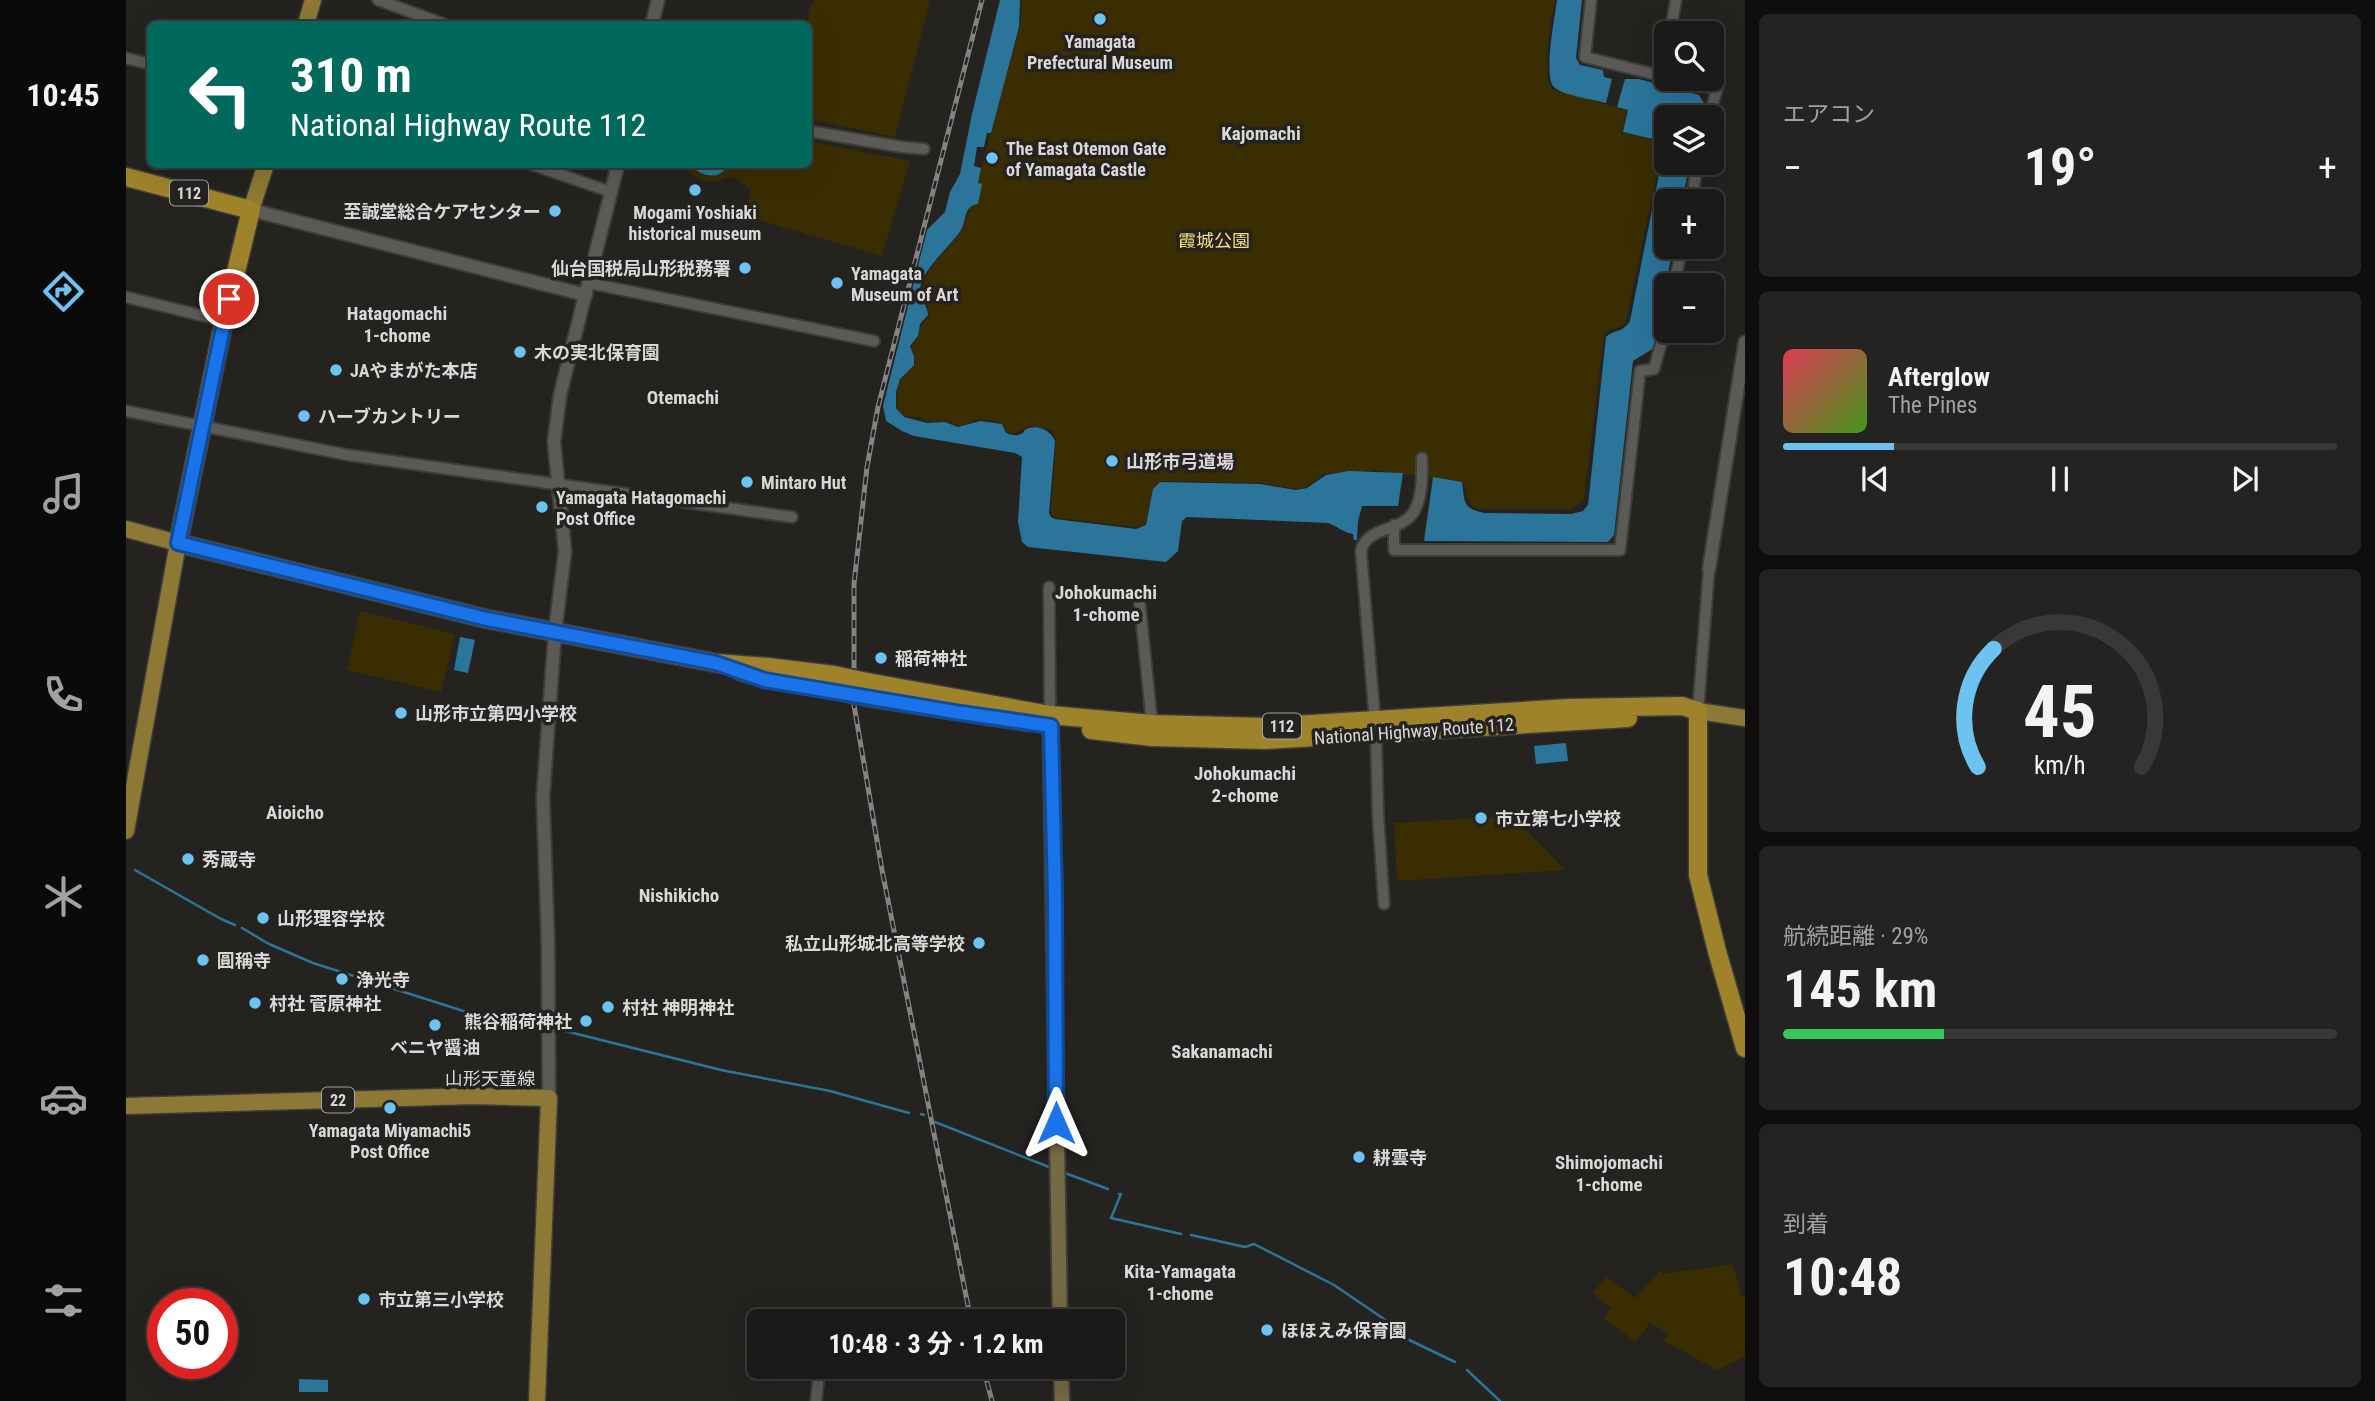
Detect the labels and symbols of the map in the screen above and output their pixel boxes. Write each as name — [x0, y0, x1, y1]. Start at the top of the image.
marker: Yamagata Prefectural Museum — [1092, 11, 1108, 27]
place label: Yamagata Prefectural Museum — [1027, 31, 1173, 73]
district label: Kajomachi — [1221, 122, 1301, 145]
place label: The East Otemon Gate of Yamagata Castle — [1006, 138, 1166, 180]
marker: The East Otemon Gate of Yamagata Castle — [984, 150, 1000, 166]
road number: 112 — [170, 181, 208, 206]
marker: Mogami Yoshiaki historical museum — [687, 182, 703, 198]
place label: 至誠堂総合ケアセンター — [343, 201, 541, 222]
place label: Mogami Yoshiaki historical museum — [629, 202, 761, 244]
marker: 至誠堂総合ケアセンター — [547, 203, 563, 219]
park label: 霞城公園 — [1178, 230, 1250, 251]
place label: 仙台国税局山形税務署 — [551, 258, 731, 279]
marker: 仙台国税局山形税務署 — [737, 260, 753, 276]
place label: Yamagata Museum of Art — [851, 263, 959, 305]
pin — [199, 269, 259, 329]
marker: Yamagata Museum of Art — [829, 275, 845, 291]
district label: Hatagomachi 1-chome — [347, 302, 447, 347]
place label: 木の実北保育園 — [534, 342, 660, 363]
marker: 木の実北保育園 — [512, 344, 528, 360]
place label: JAやまがた本店 — [350, 360, 477, 381]
marker: JAやまがた本店 — [328, 362, 344, 378]
district label: Otemachi — [647, 386, 719, 409]
place label: ハーブカントリー — [318, 406, 461, 427]
marker: ハーブカントリー — [296, 408, 312, 424]
place label: 山形市弓道場 — [1126, 451, 1234, 472]
marker: 山形市弓道場 — [1104, 453, 1120, 469]
place label: Mintaro Hut — [761, 472, 847, 493]
marker: Mintaro Hut — [739, 474, 755, 490]
place label: Yamagata Hatagomachi Post Office — [556, 487, 726, 529]
marker: Yamagata Hatagomachi Post Office — [534, 499, 550, 515]
district label: Johokumachi 1-chome — [1055, 581, 1157, 626]
place label: 稲荷神社 — [895, 648, 967, 669]
marker: 稲荷神社 — [873, 650, 889, 666]
place label: 山形市立第四小学校 — [415, 703, 577, 724]
marker: 山形市立第四小学校 — [393, 705, 409, 721]
road number: 112 — [1263, 713, 1301, 738]
street label: National Highway Route 112 — [1313, 714, 1515, 748]
district label: Johokumachi 2-chome — [1194, 762, 1296, 807]
district label: Aioicho — [266, 801, 324, 824]
place label: 市立第七小学校 — [1495, 808, 1621, 829]
marker: 市立第七小学校 — [1473, 810, 1489, 826]
place label: 秀蔵寺 — [202, 849, 256, 870]
marker: 秀蔵寺 — [180, 851, 196, 867]
district label: Nishikicho — [639, 884, 719, 907]
place label: 山形理容学校 — [277, 908, 385, 929]
marker: 山形理容学校 — [255, 910, 271, 926]
place label: 私立山形城北高等学校 — [785, 933, 965, 954]
marker: 私立山形城北高等学校 — [971, 935, 987, 951]
place label: 圓稱寺 — [217, 950, 271, 971]
marker: 圓稱寺 — [195, 952, 211, 968]
place label: 浄光寺 — [356, 969, 410, 990]
marker: 浄光寺 — [334, 971, 350, 987]
place label: 村社 菅原神社 — [269, 993, 381, 1014]
marker: 村社 菅原神社 — [247, 995, 263, 1011]
place label: 村社 神明神社 — [622, 997, 734, 1018]
marker: 村社 神明神社 — [600, 999, 616, 1015]
place label: 熊谷稲荷神社 — [464, 1011, 572, 1032]
marker: 熊谷稲荷神社 — [578, 1013, 594, 1029]
marker: ベニヤ醤油 — [427, 1017, 443, 1033]
place label: ベニヤ醤油 — [390, 1037, 480, 1058]
district label: Sakanamachi — [1171, 1040, 1273, 1063]
street label: 山形天童線 — [445, 1068, 535, 1089]
position arrow — [1019, 1086, 1093, 1160]
road number: 22 — [322, 1088, 354, 1112]
marker: Yamagata Miyamachi5 Post Office — [382, 1100, 398, 1116]
place label: Yamagata Miyamachi5 Post Office — [309, 1120, 471, 1162]
place label: 耕雲寺 — [1373, 1147, 1427, 1168]
marker: 耕雲寺 — [1351, 1149, 1367, 1165]
district label: Shimojomachi 1-chome — [1555, 1151, 1663, 1196]
district label: Kita-Yamagata 1-chome — [1124, 1260, 1236, 1305]
speed limit sign: 50 — [147, 1288, 238, 1379]
place label: 市立第三小学校 — [378, 1289, 504, 1310]
marker: 市立第三小学校 — [356, 1291, 372, 1307]
place label: ほほえみ保育園 — [1281, 1320, 1407, 1341]
marker: ほほえみ保育園 — [1259, 1322, 1275, 1338]

